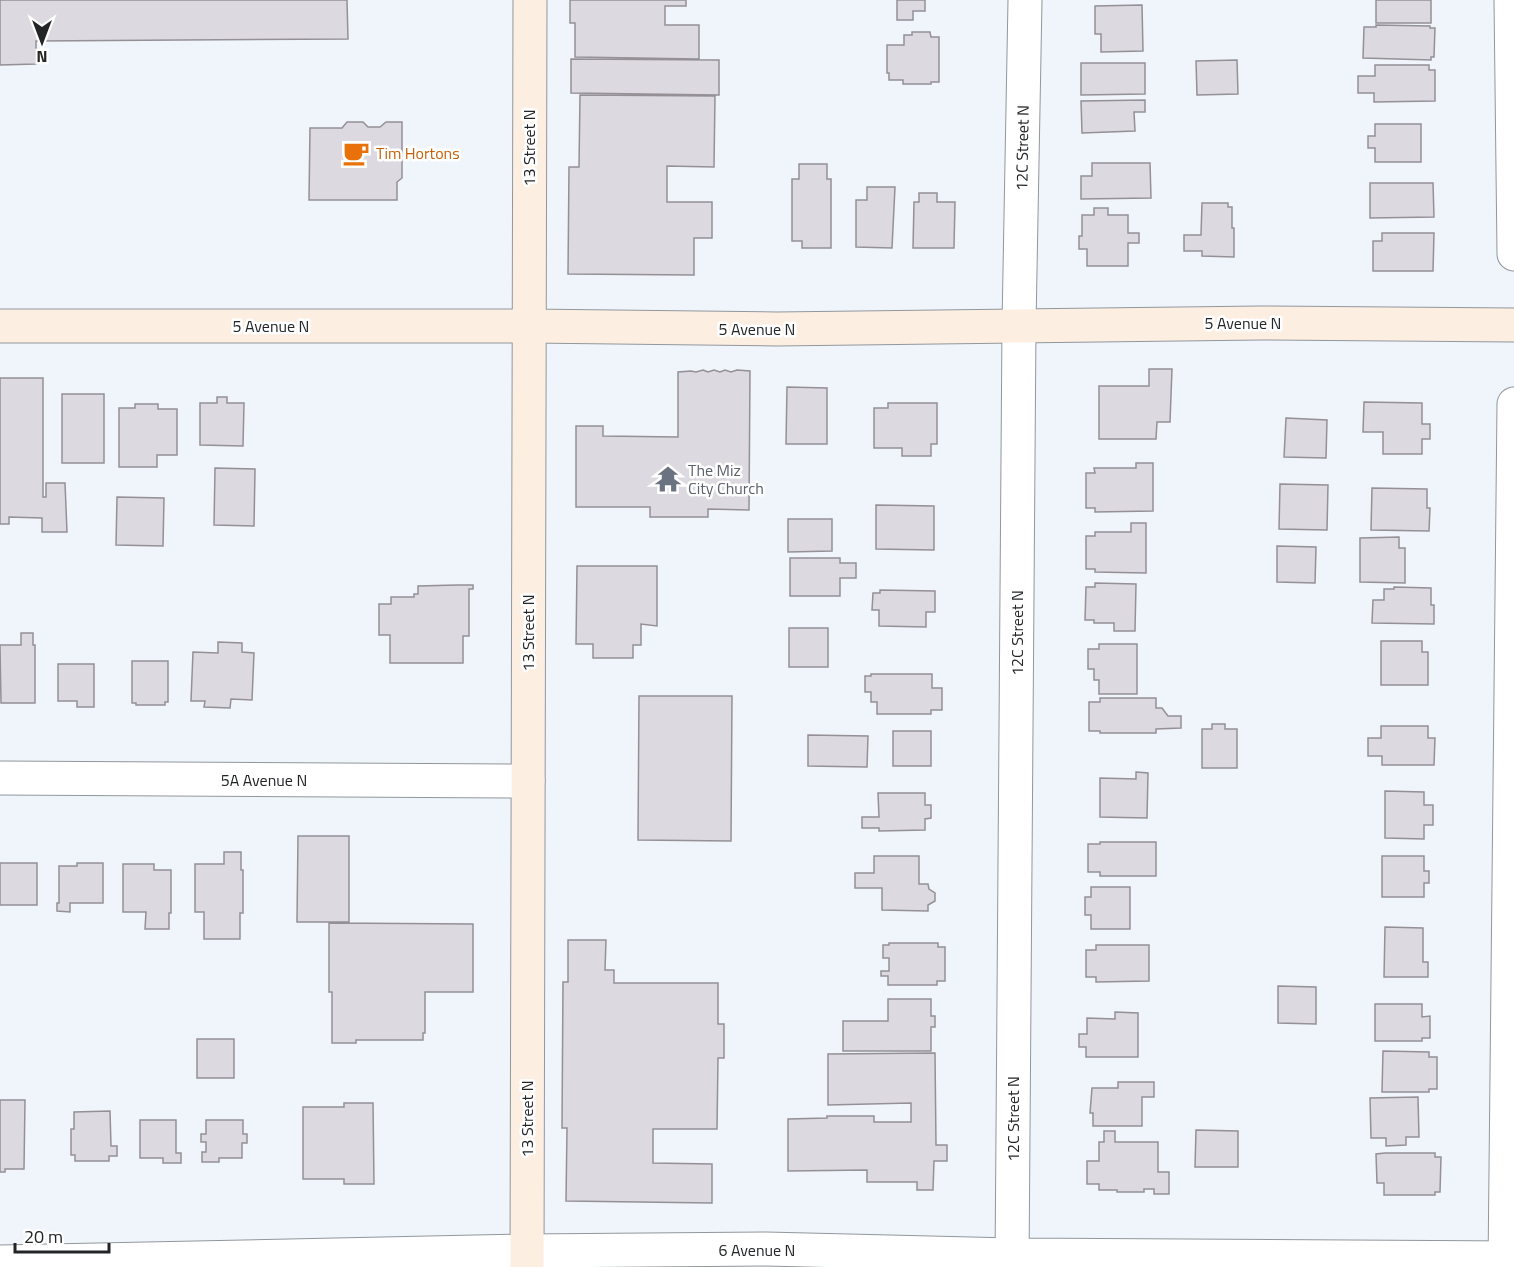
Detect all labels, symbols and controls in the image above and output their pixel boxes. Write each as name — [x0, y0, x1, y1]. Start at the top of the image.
north arrow — [12, 12, 72, 72]
text: N — [36, 45, 48, 69]
street label: 12C Street N — [1009, 105, 1035, 191]
street label: 13 Street N — [517, 109, 541, 187]
cafe icon: Tim Hortons — [341, 138, 371, 168]
place label: Tim Hortons — [376, 141, 460, 165]
street label: 5 Avenue N — [1205, 311, 1281, 335]
street label: 5 Avenue N — [233, 314, 309, 338]
street label: 5 Avenue N — [719, 317, 795, 341]
place label: The Miz City Church — [688, 458, 764, 500]
temple icon: The Miz City Church — [653, 464, 683, 494]
street label: 12C Street N — [1005, 590, 1029, 676]
street label: 13 Street N — [516, 594, 540, 672]
street label: 5A Avenue N — [221, 768, 307, 792]
street label: 12C Street N — [1001, 1076, 1025, 1162]
street label: 13 Street N — [515, 1080, 539, 1158]
scale bar — [15, 1216, 110, 1254]
text: 20 m — [24, 1223, 63, 1250]
street label: 6 Avenue N — [719, 1238, 795, 1262]

